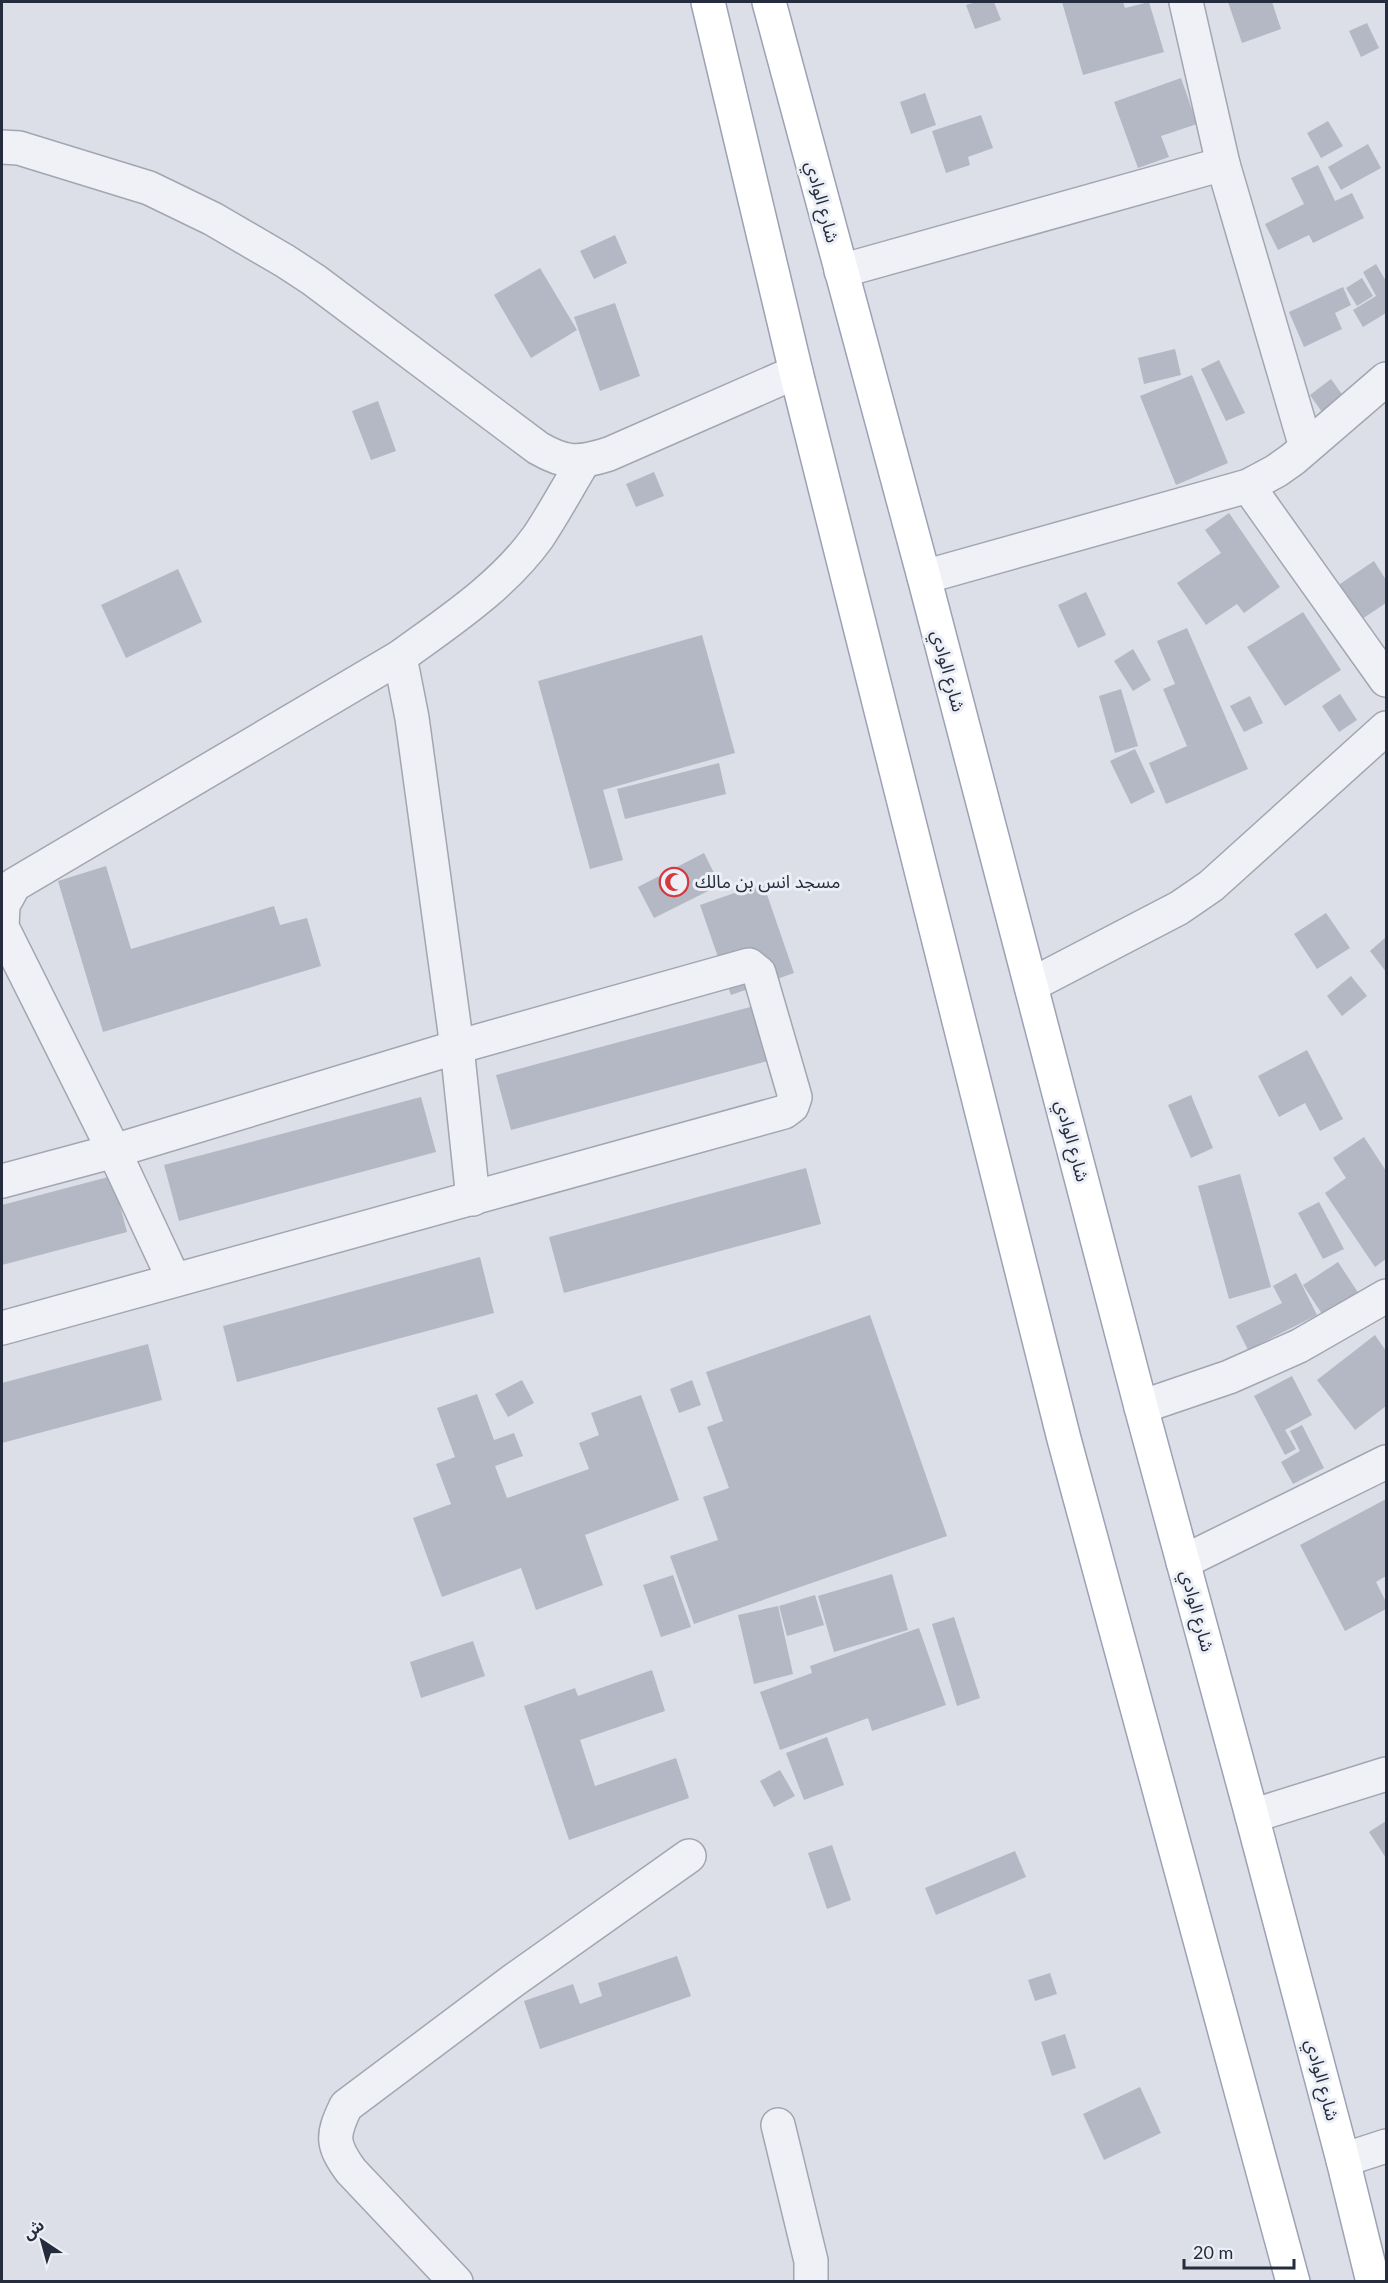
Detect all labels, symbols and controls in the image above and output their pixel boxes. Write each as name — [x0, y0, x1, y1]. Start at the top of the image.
street label: شارع الوادي — [798, 158, 844, 246]
street label: شارع الوادي — [924, 627, 970, 715]
mosque icon: مسجد انس بن مالك — [658, 866, 690, 898]
place label: مسجد انس بن مالك — [695, 870, 841, 893]
street label: شارع الوادي — [1048, 1097, 1094, 1185]
street label: شارع الوادي — [1173, 1567, 1219, 1655]
street label: شارع الوادي — [1298, 2036, 1344, 2124]
north arrow — [12, 2211, 72, 2271]
text: ش — [18, 2214, 48, 2243]
scale bar — [1184, 2232, 1294, 2270]
text: 20 m — [1193, 2241, 1233, 2263]

